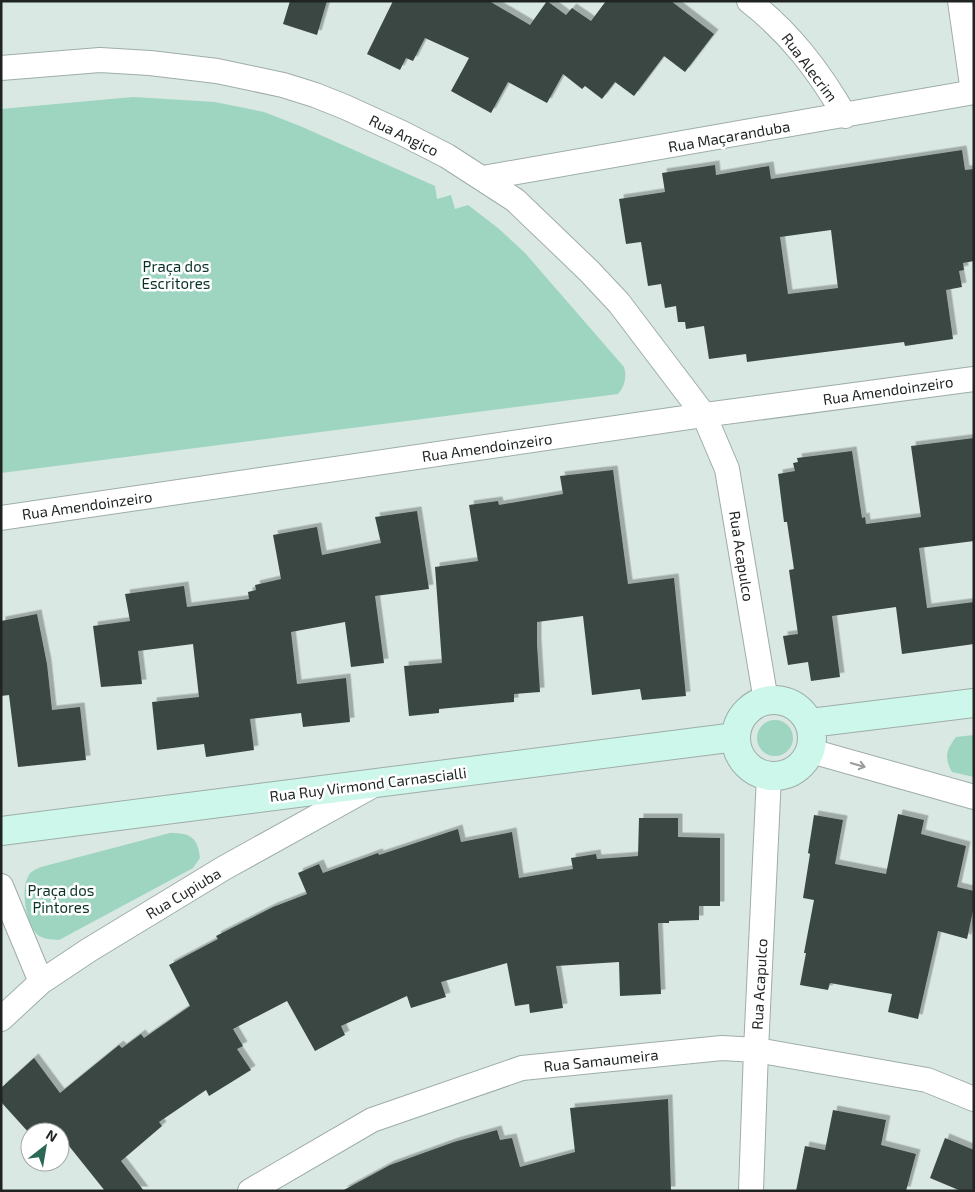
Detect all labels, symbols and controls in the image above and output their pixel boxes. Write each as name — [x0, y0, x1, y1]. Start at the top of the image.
street label: Rua Alecrim — [778, 29, 842, 105]
street label: Rua Angico — [366, 110, 442, 160]
street label: Rua Maçaranduba — [667, 116, 791, 157]
park label: Praça dos Escritores — [142, 257, 210, 292]
street label: Rua Amendoinzeiro — [822, 372, 954, 408]
street label: Rua Amendoinzeiro — [421, 429, 553, 465]
street label: Rua Amendoinzeiro — [21, 487, 153, 523]
street label: Rua Acapulco — [726, 509, 758, 603]
one-way arrow — [849, 760, 865, 770]
street label: Rua Ruy Virmond Carnascialli — [268, 763, 468, 805]
street label: Rua Cupiuba — [142, 864, 224, 922]
park label: Praça dos Pintores — [28, 881, 94, 916]
street label: Rua Acapulco — [748, 938, 770, 1030]
street label: Rua Samaumeira — [543, 1045, 659, 1075]
north arrow — [20, 1122, 70, 1172]
text: N — [43, 1126, 61, 1145]

